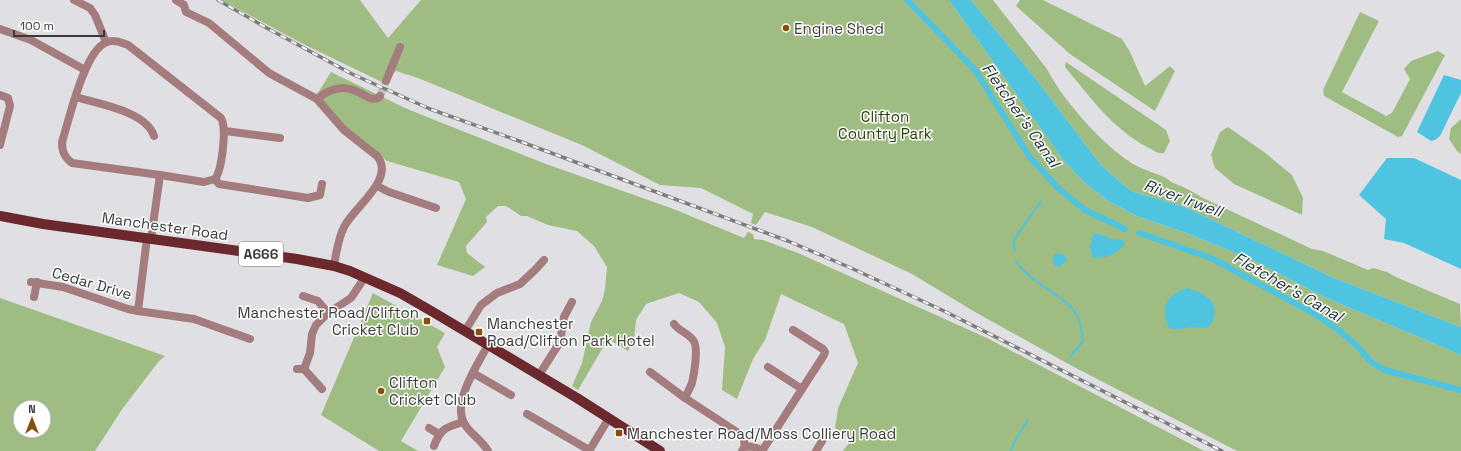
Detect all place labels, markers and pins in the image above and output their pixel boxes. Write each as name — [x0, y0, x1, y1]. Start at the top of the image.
place label: Engine Shed — [794, 19, 884, 38]
marker: Engine Shed — [781, 23, 791, 33]
place label: Manchester Road/Clifton Cricket Club — [238, 303, 419, 339]
place label: Manchester Road/Clifton Park Hotel — [487, 314, 655, 350]
marker: Manchester Road/Clifton Cricket Club — [422, 316, 432, 326]
marker: Manchester Road/Clifton Park Hotel — [474, 327, 484, 337]
place label: Clifton Cricket Club — [389, 373, 476, 409]
marker: Clifton Cricket Club — [376, 386, 386, 396]
place label: Manchester Road/Moss Colliery Road — [627, 424, 896, 443]
marker: Manchester Road/Moss Colliery Road — [614, 428, 624, 438]

